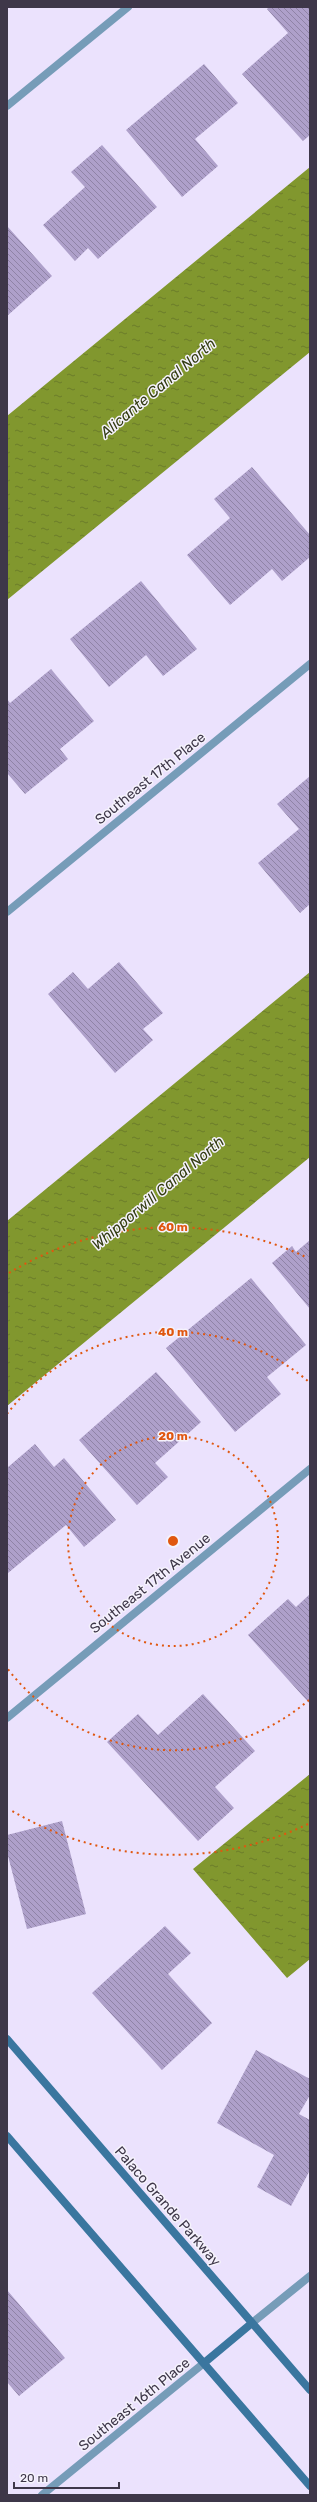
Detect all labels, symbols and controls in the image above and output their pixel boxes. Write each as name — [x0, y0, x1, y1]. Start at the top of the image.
water label: Alicante Canal North — [96, 334, 219, 442]
street label: Southeast 17th Place — [92, 729, 209, 828]
water label: Whipporwill Canal North — [88, 1132, 228, 1254]
text: 60 m — [158, 1220, 188, 1234]
text: 40 m — [158, 1325, 188, 1339]
text: 20 m — [158, 1429, 188, 1443]
street label: Southeast 17th Avenue — [87, 1529, 214, 1637]
centre of rings — [166, 1534, 180, 1548]
street label: Palaco Grande Parkway — [111, 2143, 224, 2270]
street label: Southeast 16th Place — [75, 2354, 194, 2455]
scale bar — [14, 2464, 119, 2490]
text: 20 m — [20, 2471, 48, 2485]

